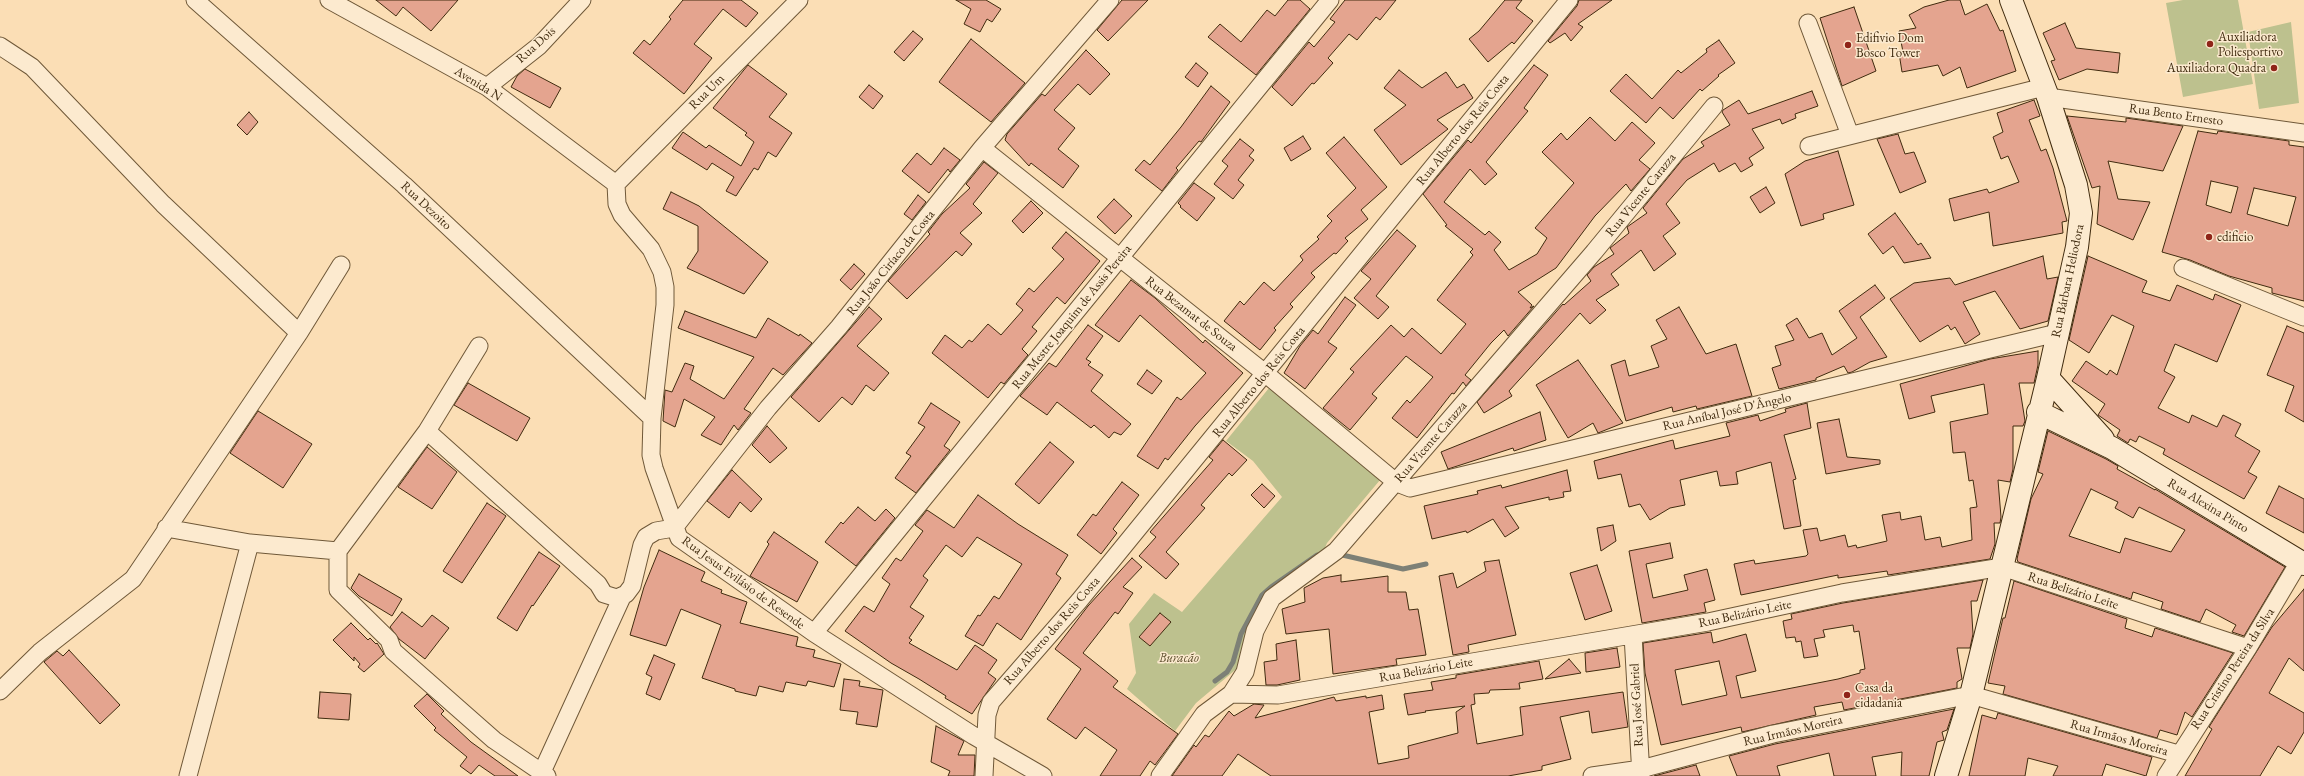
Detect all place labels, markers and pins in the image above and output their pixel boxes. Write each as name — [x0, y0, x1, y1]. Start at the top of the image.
place label: Auxiliadora Poliesportivo — [2218, 29, 2283, 60]
place label: Edifivio Dom Bosco Tower — [1856, 30, 1924, 61]
marker: Auxiliadora Poliesportivo — [2205, 39, 2215, 49]
marker: Edifivio Dom Bosco Tower — [1843, 40, 1853, 50]
place label: Auxiliadora Quadra — [2167, 60, 2266, 76]
marker: Auxiliadora Quadra — [2269, 63, 2279, 73]
place label: edificio — [2217, 229, 2253, 245]
marker: edificio — [2204, 232, 2214, 242]
place label: Casa da cidadania — [1855, 680, 1902, 711]
marker: Casa da cidadania — [1842, 690, 1852, 700]

